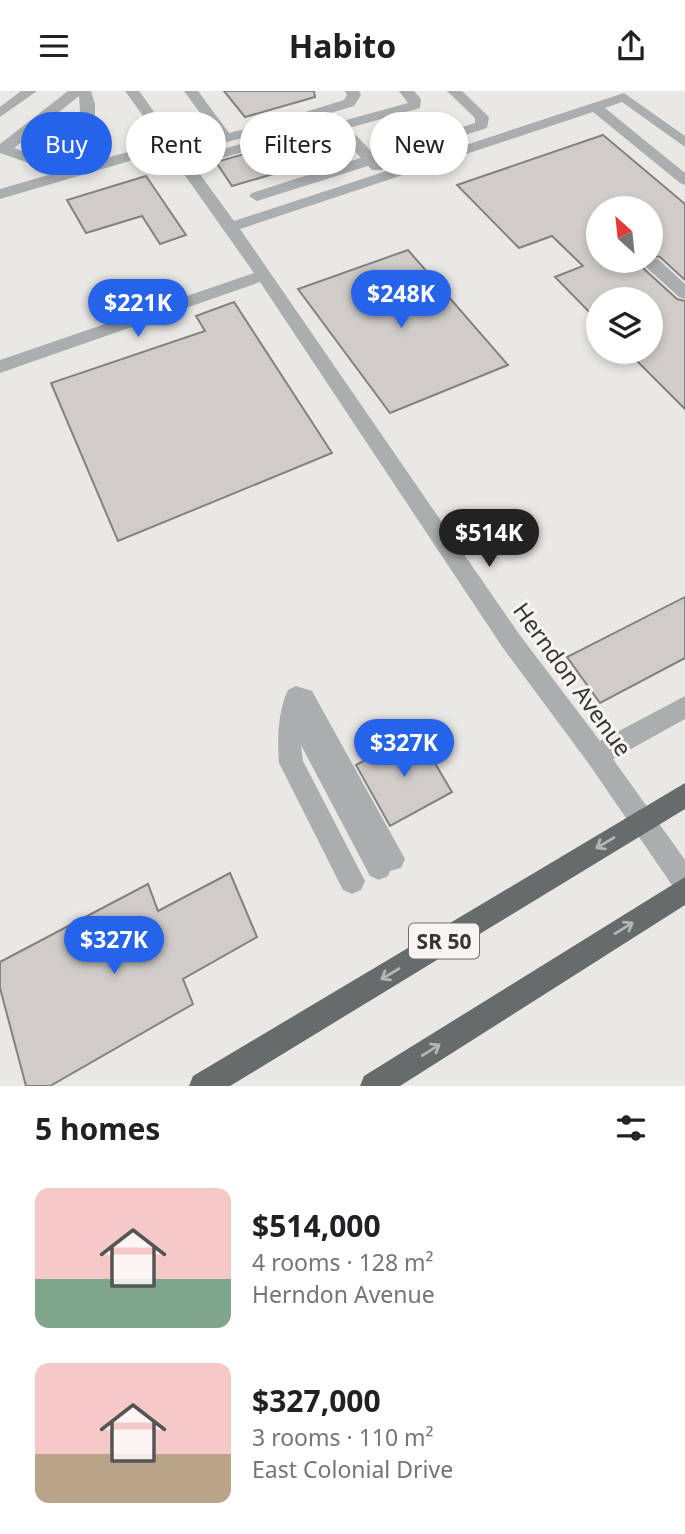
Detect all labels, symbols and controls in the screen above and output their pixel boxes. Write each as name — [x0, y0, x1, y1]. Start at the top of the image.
text: Habito — [289, 24, 396, 67]
icon: menu — [35, 27, 73, 65]
icon: share — [612, 27, 650, 65]
chip: Buy — [21, 112, 112, 175]
chip: Rent — [126, 112, 226, 175]
chip: Filters — [240, 112, 356, 175]
chip: New — [370, 112, 468, 175]
north arrow — [586, 196, 663, 273]
map controls — [586, 196, 663, 364]
pin: $248K — [352, 271, 450, 330]
text: $248K — [367, 277, 435, 309]
pin: $221K — [89, 279, 187, 339]
text: $221K — [104, 286, 172, 318]
button: layers — [586, 287, 663, 364]
pin: $514K — [440, 510, 538, 569]
text: $514K — [455, 516, 523, 548]
street label: Herndon Avenue — [506, 596, 640, 762]
pin: $327K — [355, 719, 453, 779]
text: $327K — [370, 726, 438, 758]
one-way arrow — [596, 836, 616, 850]
pin: $327K — [65, 917, 163, 976]
one-way arrow — [614, 921, 633, 936]
text: $327K — [80, 923, 148, 955]
road number: SR 50 — [409, 923, 479, 959]
one-way arrow — [381, 966, 400, 981]
one-way arrow — [421, 1042, 441, 1056]
text: 5 homes — [35, 1108, 160, 1149]
icon: filters — [612, 1109, 650, 1147]
text: $514,000 — [252, 1205, 381, 1246]
icon: home — [91, 1216, 175, 1300]
text: 4 rooms · 128 m² — [252, 1246, 434, 1278]
text: Herndon Avenue — [252, 1278, 435, 1310]
text: $327,000 — [252, 1380, 381, 1421]
icon: home — [91, 1391, 175, 1475]
text: 3 rooms · 110 m² — [252, 1421, 434, 1453]
text: East Colonial Drive — [252, 1453, 453, 1485]

